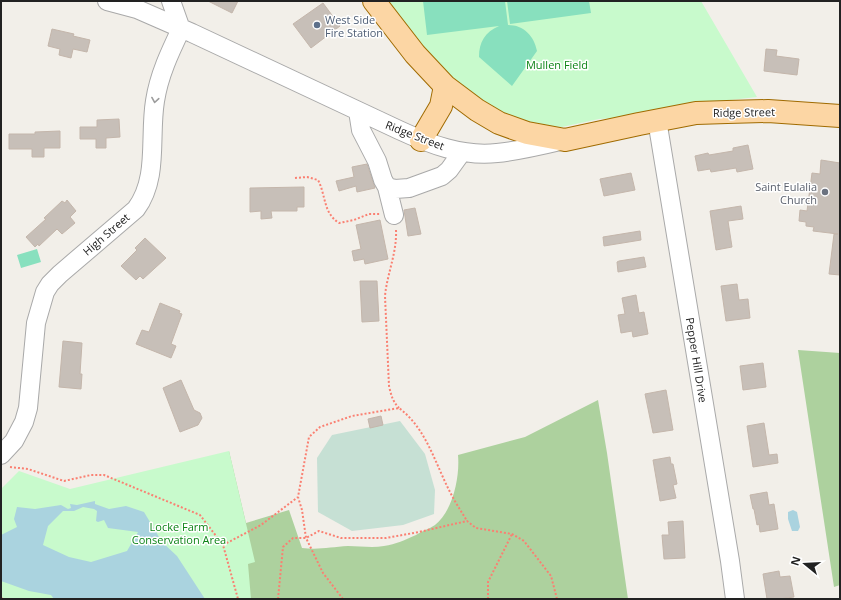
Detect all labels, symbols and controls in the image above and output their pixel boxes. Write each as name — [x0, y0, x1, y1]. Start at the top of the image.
place label: West Side Fire Station — [325, 12, 383, 40]
marker: West Side Fire Station — [312, 20, 322, 30]
park label: Mullen Field — [526, 57, 588, 72]
one-way arrow — [152, 96, 160, 103]
street label: Ridge Street — [713, 104, 775, 120]
street label: Ridge Street — [383, 117, 447, 153]
place label: Saint Eulalia Church — [755, 179, 817, 207]
marker: Saint Eulalia Church — [820, 187, 830, 197]
street label: High Street — [79, 210, 133, 258]
street label: Pepper Hill Drive — [683, 316, 711, 404]
park label: Locke Farm Conservation Area — [132, 519, 226, 547]
north arrow — [785, 544, 825, 584]
text: N — [786, 554, 804, 567]

